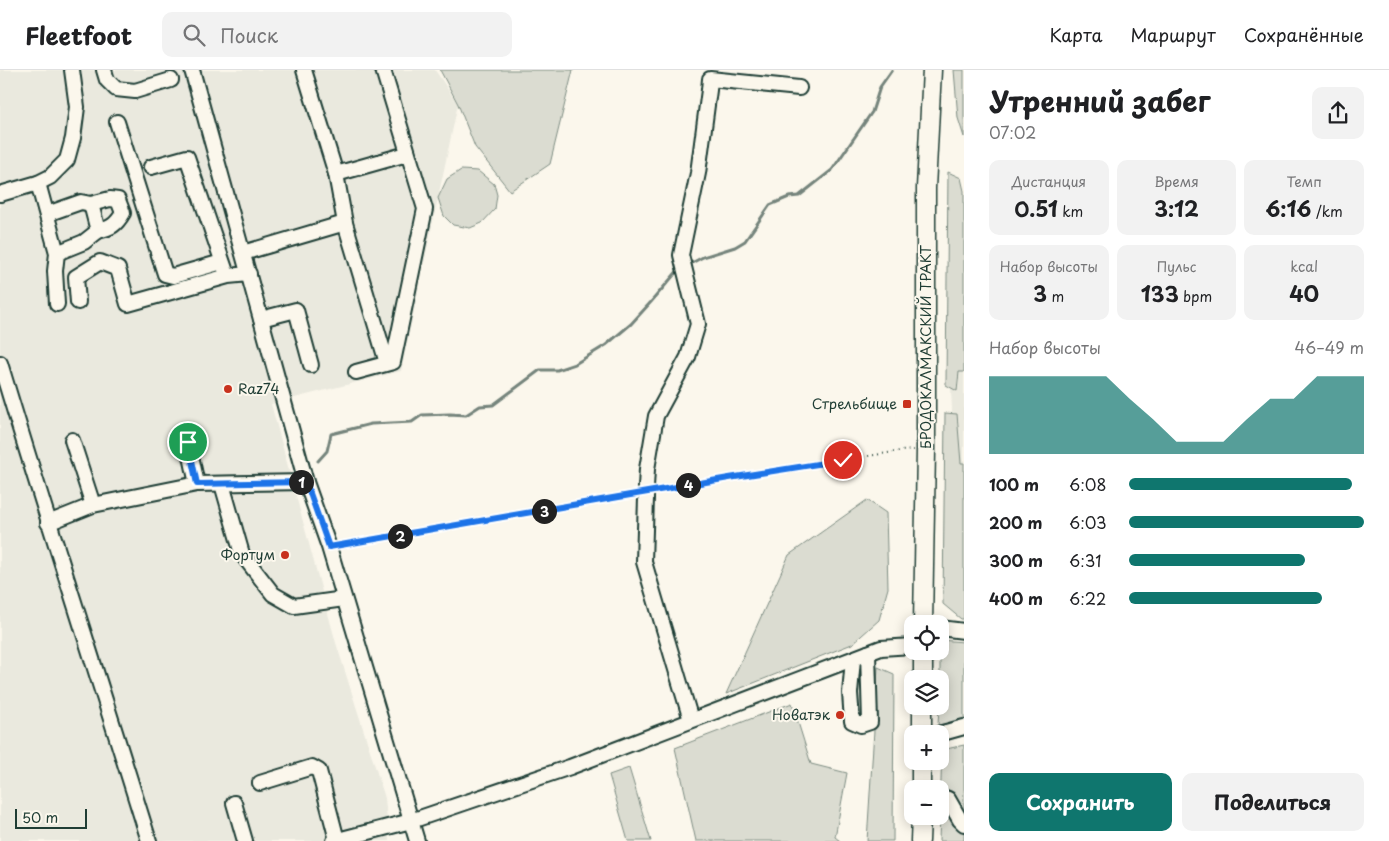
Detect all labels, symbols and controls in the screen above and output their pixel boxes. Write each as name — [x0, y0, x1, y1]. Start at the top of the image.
search box — [162, 12, 512, 57]
text: Fleetfoot — [25, 17, 132, 53]
icon: search — [180, 21, 208, 49]
text: Поиск — [220, 21, 278, 49]
text: Карта — [1050, 21, 1102, 48]
text: Маршрут — [1130, 21, 1216, 48]
text: Сохранённые — [1244, 21, 1364, 48]
text: Утренний забег — [989, 79, 1210, 122]
button: share — [1312, 87, 1364, 139]
text: 07:02 — [989, 120, 1036, 144]
text: Дистанция — [1012, 171, 1086, 192]
text: Время — [1154, 171, 1199, 192]
text: Темп — [1286, 171, 1322, 192]
text: 0.51 — [1014, 192, 1058, 224]
text: 3:12 — [1154, 192, 1199, 224]
text: 6:16 — [1266, 192, 1311, 224]
text: km — [1058, 201, 1083, 222]
text: /km — [1311, 201, 1343, 222]
street label: БРОДОКАЛМАКСКИЙ ТРАКТ — [915, 244, 936, 449]
text: Набор высоты — [1000, 256, 1098, 277]
text: Пульс — [1157, 256, 1196, 277]
text: kcal — [1290, 256, 1318, 277]
text: 3 — [1033, 277, 1047, 309]
text: 133 — [1141, 277, 1179, 309]
text: 40 — [1289, 277, 1319, 309]
text: m — [1047, 286, 1064, 307]
text: bpm — [1179, 286, 1212, 307]
text: Набор высоты — [989, 335, 1101, 359]
text: 46–49 m — [1294, 335, 1364, 359]
place label: Raz74 — [238, 378, 279, 399]
marker: Raz74 — [222, 383, 234, 395]
place label: Стрельбище — [812, 393, 897, 414]
marker: Стрельбище — [901, 398, 913, 410]
pin — [167, 421, 209, 463]
icon: arrive — [174, 428, 202, 456]
pin — [822, 439, 864, 481]
icon: check — [829, 446, 857, 474]
pin: 1 — [288, 470, 314, 494]
text: 1 — [298, 472, 305, 493]
pin: 4 — [676, 472, 700, 498]
text: 100 m — [989, 472, 1039, 496]
text: 6:08 — [1069, 472, 1106, 496]
text: 4 — [684, 475, 693, 496]
pin: 3 — [532, 498, 556, 524]
text: 3 — [540, 501, 549, 522]
text: 200 m — [989, 510, 1043, 534]
text: 6:03 — [1069, 510, 1107, 534]
pin: 2 — [388, 524, 412, 548]
text: 2 — [396, 526, 405, 547]
place label: Фортум — [221, 544, 275, 565]
text: 300 m — [989, 548, 1043, 572]
text: 6:31 — [1069, 548, 1102, 572]
marker: Фортум — [279, 549, 291, 561]
text: 400 m — [989, 586, 1043, 610]
text: 6:22 — [1069, 586, 1106, 610]
map controls — [904, 615, 949, 825]
button: locate — [904, 615, 949, 660]
button: layers — [904, 670, 949, 715]
place label: Новатэк — [772, 704, 831, 725]
marker: Новатэк — [834, 709, 846, 721]
button: + — [904, 725, 949, 770]
button: Сохранить — [989, 773, 1172, 831]
button: Поделиться — [1182, 773, 1364, 831]
button: − — [904, 780, 949, 825]
scale bar — [15, 806, 88, 829]
text: 50 m — [22, 807, 58, 828]

